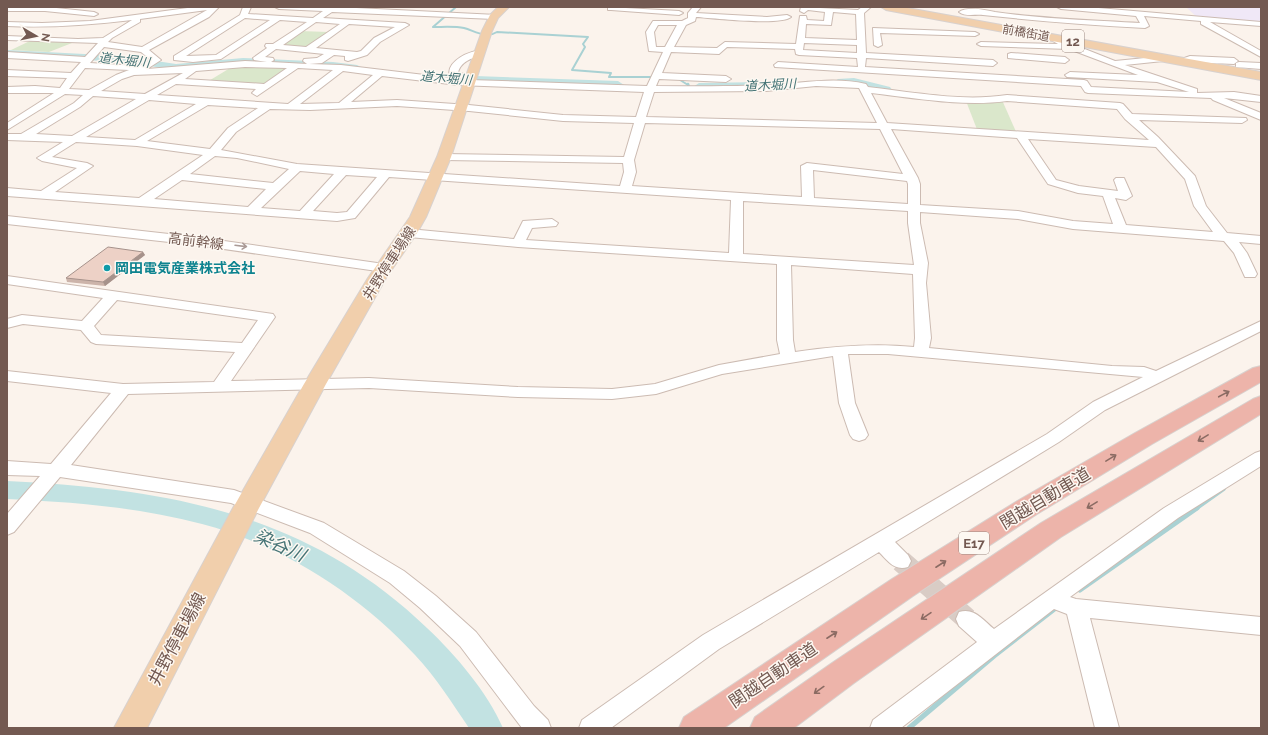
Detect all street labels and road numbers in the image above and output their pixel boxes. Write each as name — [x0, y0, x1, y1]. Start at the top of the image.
street label: 前橋街道 — [1001, 22, 1051, 44]
road number: 12 — [1062, 30, 1084, 52]
street label: 井野停車場線 — [359, 223, 419, 303]
street label: 高前幹線 — [167, 230, 225, 252]
street label: 関越自動車道 — [996, 463, 1094, 533]
road number: E17 — [959, 532, 989, 554]
street label: 井野停車場線 — [144, 589, 210, 689]
street label: 関越自動車道 — [725, 638, 821, 712]

